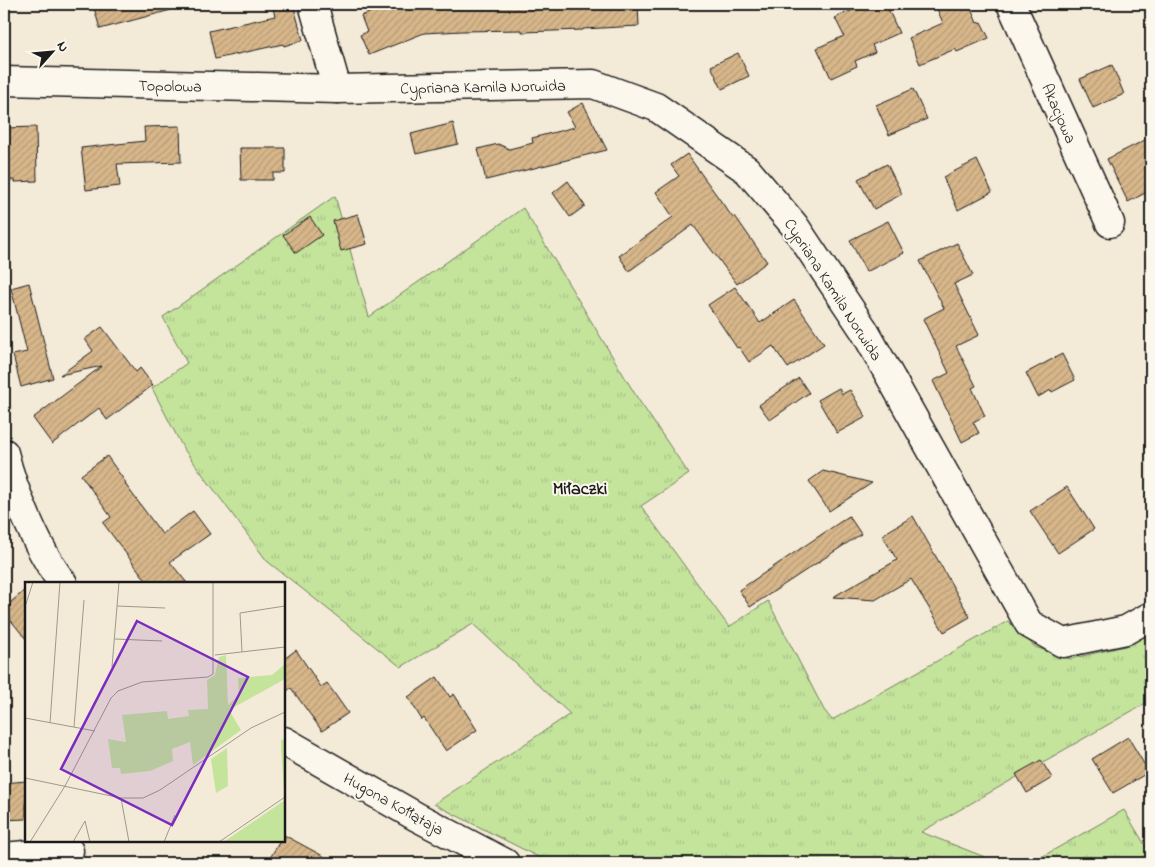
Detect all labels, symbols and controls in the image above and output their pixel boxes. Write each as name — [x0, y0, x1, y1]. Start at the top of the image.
north arrow — [28, 28, 78, 78]
text: N — [51, 38, 74, 56]
street label: Topolowa — [138, 74, 202, 100]
street label: Cypriana Kamila Norwida — [400, 75, 566, 101]
street label: Akacjowa — [1034, 80, 1082, 148]
street label: Cypriana Kamila Norwida — [777, 214, 887, 366]
district label: Miłaczki — [553, 477, 607, 503]
inset map — [25, 582, 285, 842]
street label: Hugona Kołłątaja — [338, 767, 448, 842]

